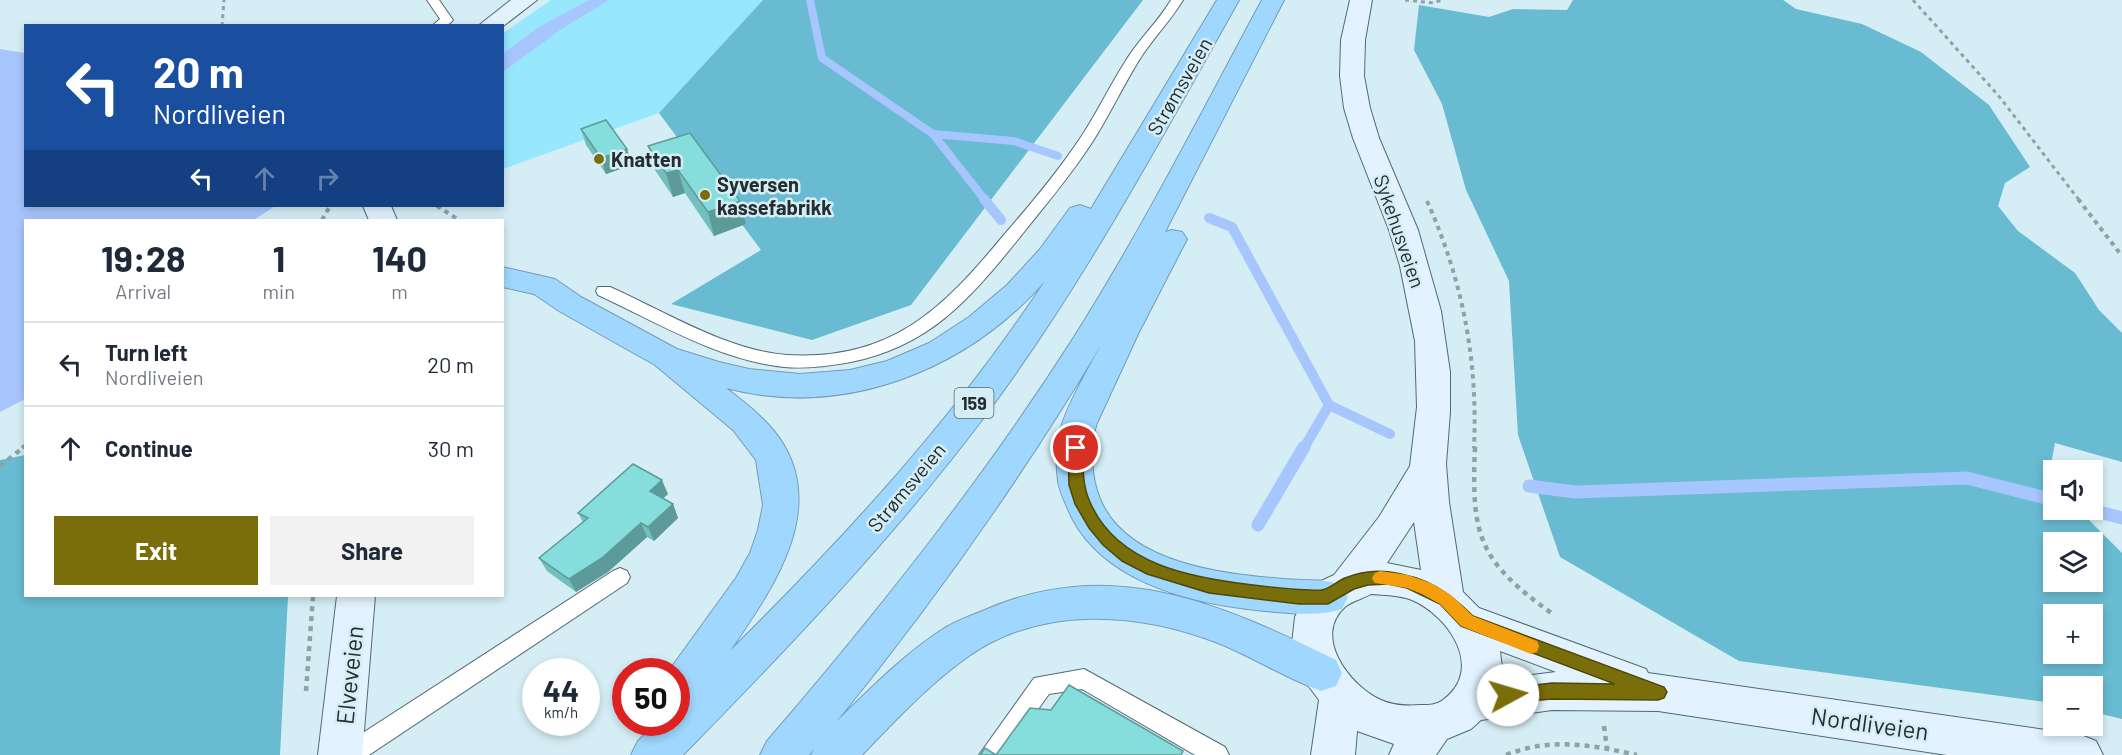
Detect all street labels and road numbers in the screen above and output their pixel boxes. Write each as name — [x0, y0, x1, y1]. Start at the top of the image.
street label: Strømsveien — [1141, 33, 1217, 139]
street label: Sykehusveien — [1369, 171, 1431, 291]
road number: 159 — [954, 388, 994, 418]
street label: Strømsveien — [862, 438, 950, 536]
street label: Elveveien — [329, 624, 369, 726]
street label: Nordliveien — [1809, 700, 1931, 746]

